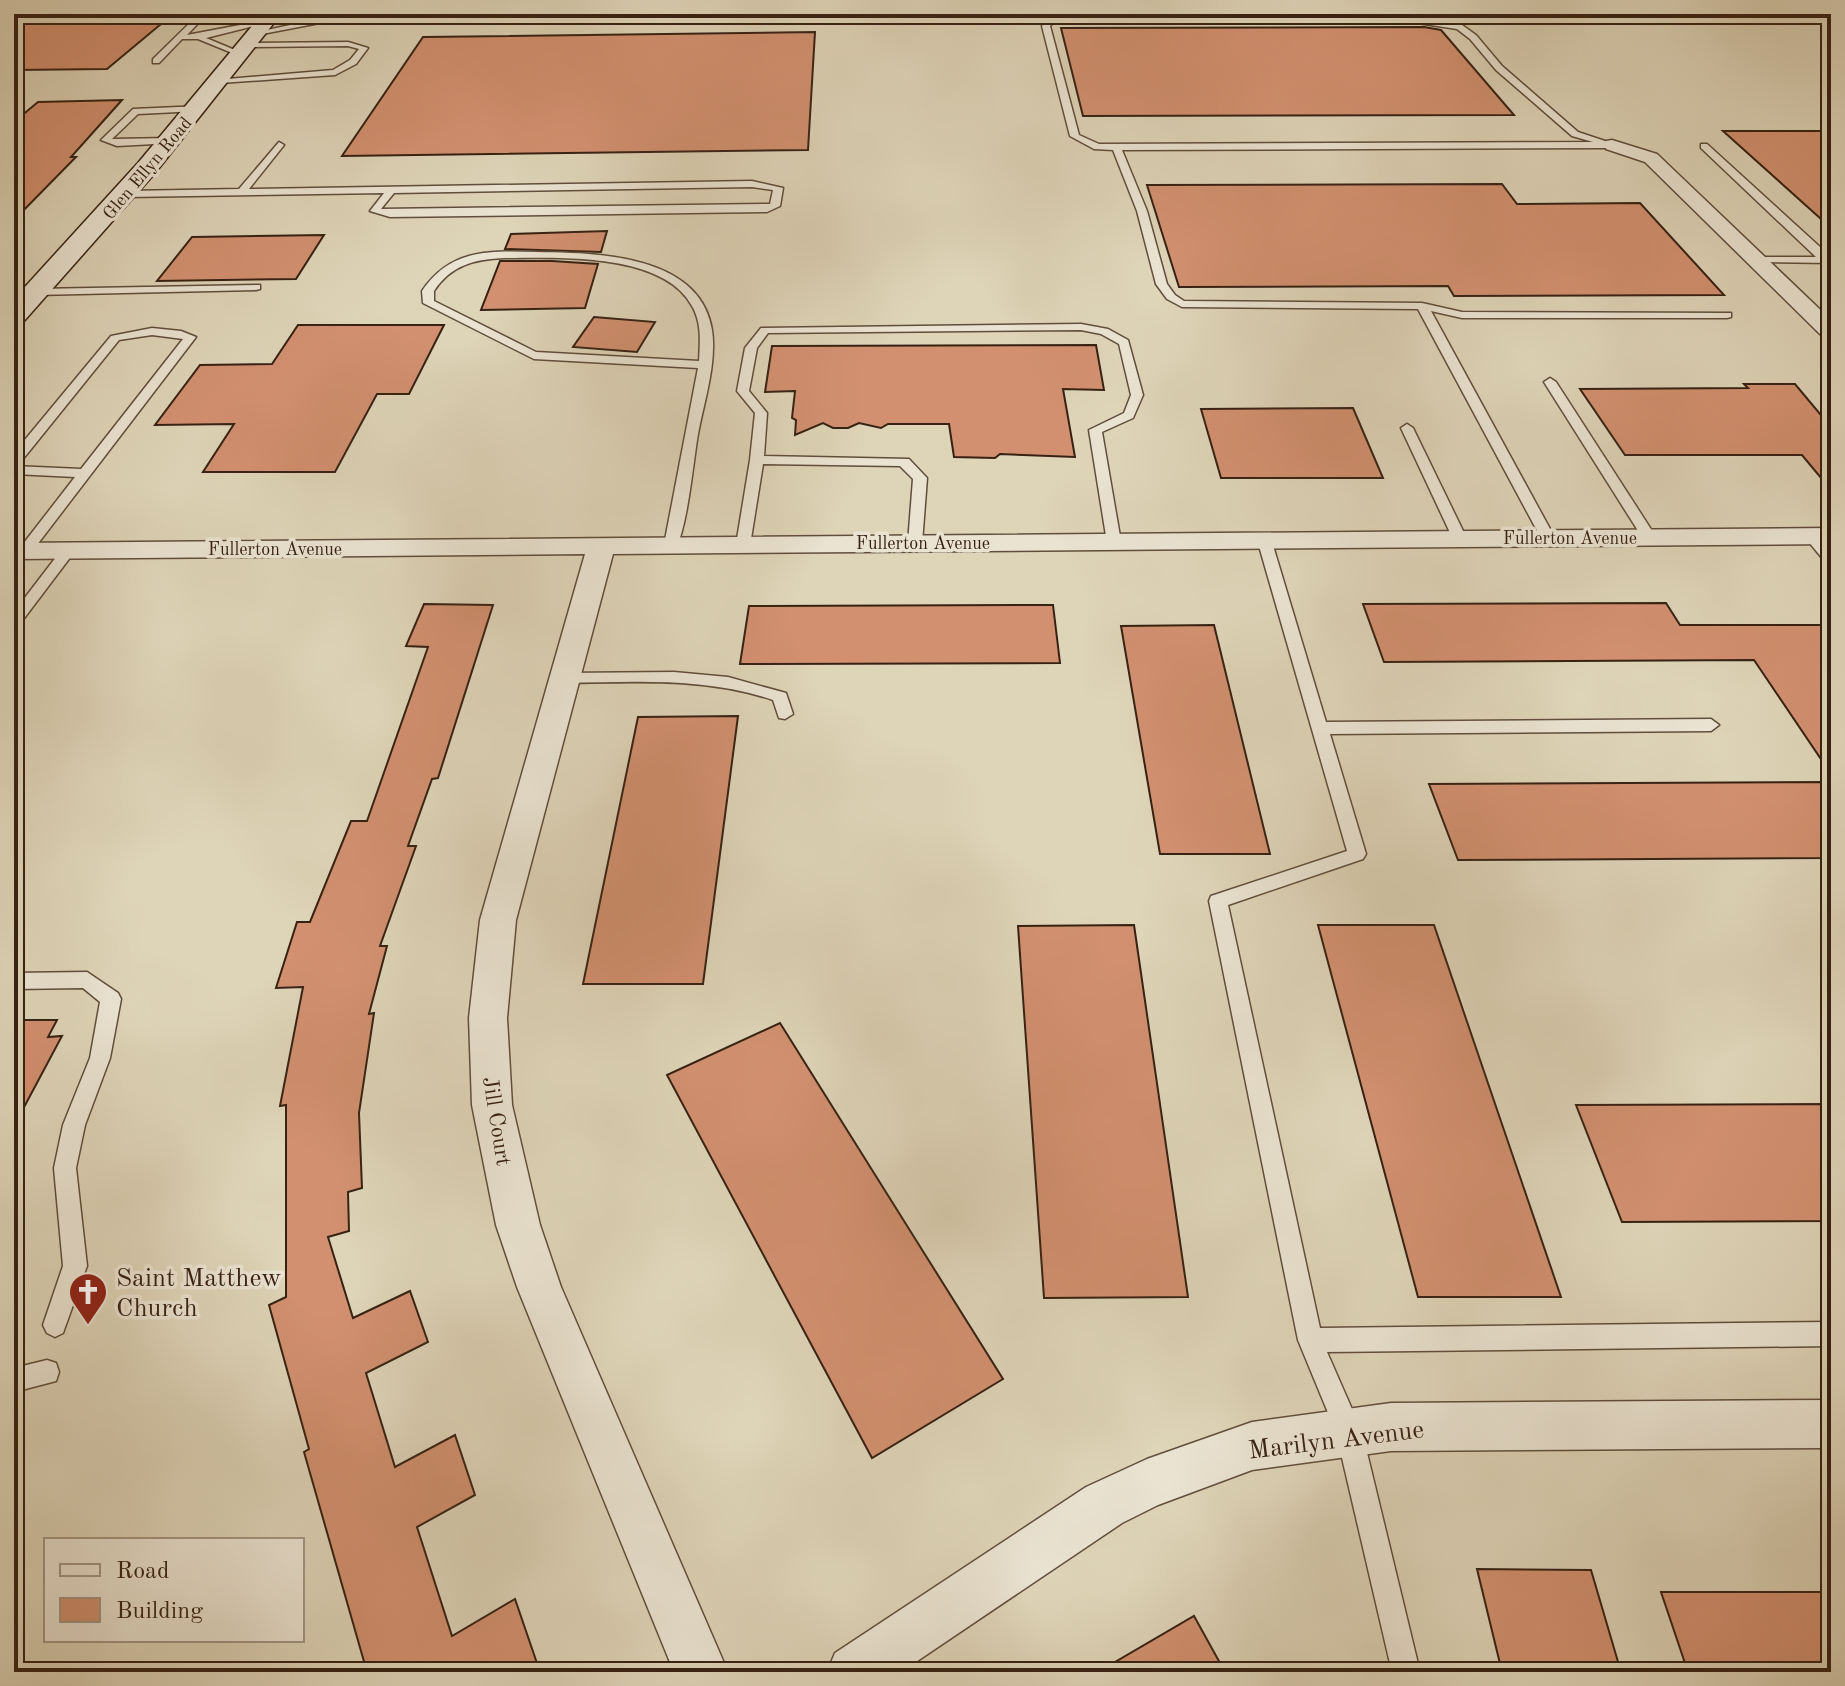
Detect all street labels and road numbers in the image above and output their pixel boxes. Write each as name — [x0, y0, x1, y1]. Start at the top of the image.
street label: Glen Ellyn Road — [100, 114, 196, 223]
street label: Fullerton Avenue — [1503, 530, 1637, 548]
street label: Fullerton Avenue — [856, 535, 990, 553]
street label: Fullerton Avenue — [208, 541, 342, 559]
street label: Jill Court — [478, 1075, 514, 1167]
street label: Marilyn Avenue — [1247, 1417, 1426, 1465]

